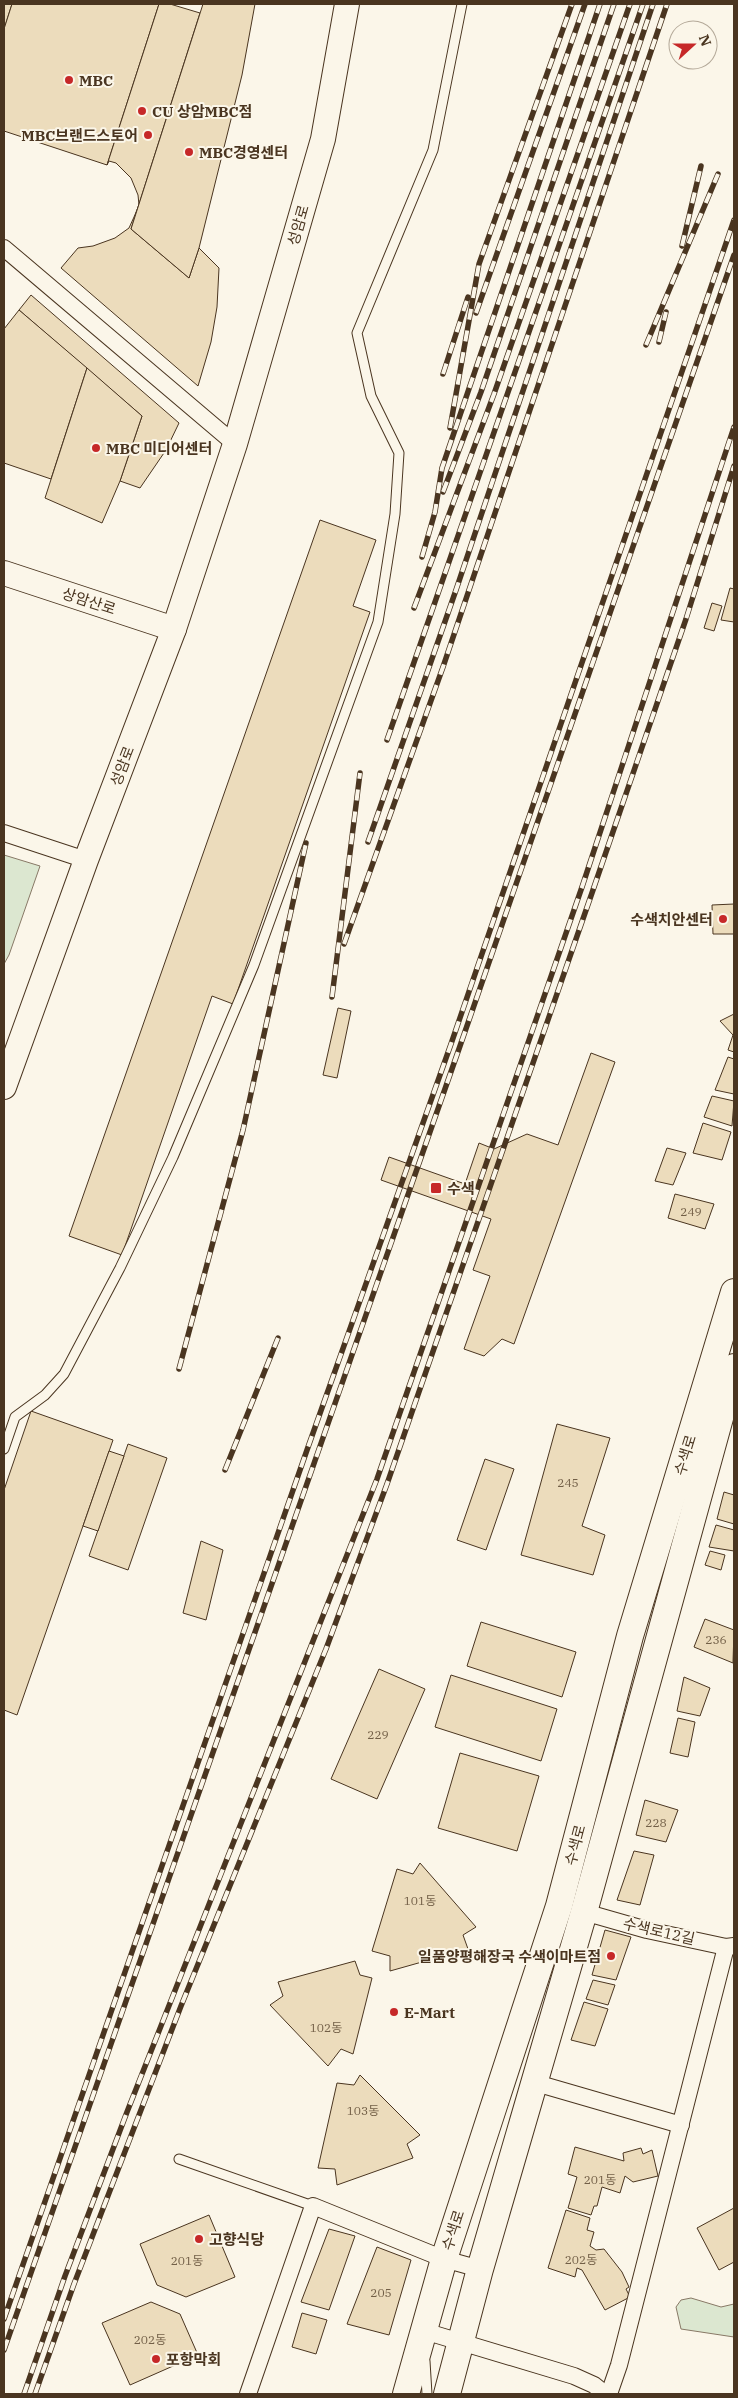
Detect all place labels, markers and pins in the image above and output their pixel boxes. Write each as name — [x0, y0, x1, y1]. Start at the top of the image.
place label: MBC — [79, 71, 113, 90]
marker: MBC — [63, 74, 75, 86]
place label: CU 상암MBC점 — [152, 102, 252, 121]
marker: CU 상암MBC점 — [136, 105, 148, 117]
place label: MBC브랜드스토어 — [21, 126, 138, 145]
marker: MBC브랜드스토어 — [142, 129, 154, 141]
place label: MBC경영센터 — [199, 143, 288, 162]
marker: MBC경영센터 — [183, 146, 195, 158]
place label: MBC 미디어센터 — [106, 439, 212, 458]
marker: MBC 미디어센터 — [90, 442, 102, 454]
place label: 수색치안센터 — [630, 910, 713, 929]
marker: 수색치안센터 — [717, 913, 729, 925]
place label: 수색 — [447, 1179, 475, 1198]
marker: 수색 — [429, 1181, 443, 1195]
place label: 일품양평해장국 수색이마트점 — [418, 1947, 601, 1966]
marker: 일품양평해장국 수색이마트점 — [605, 1950, 617, 1962]
place label: E-Mart — [404, 2003, 455, 2022]
marker: E-Mart — [388, 2006, 400, 2018]
place label: 고향식당 — [209, 2230, 264, 2249]
marker: 고향식당 — [193, 2233, 205, 2245]
place label: 포항막회 — [166, 2350, 221, 2369]
marker: 포항막회 — [150, 2353, 162, 2365]

